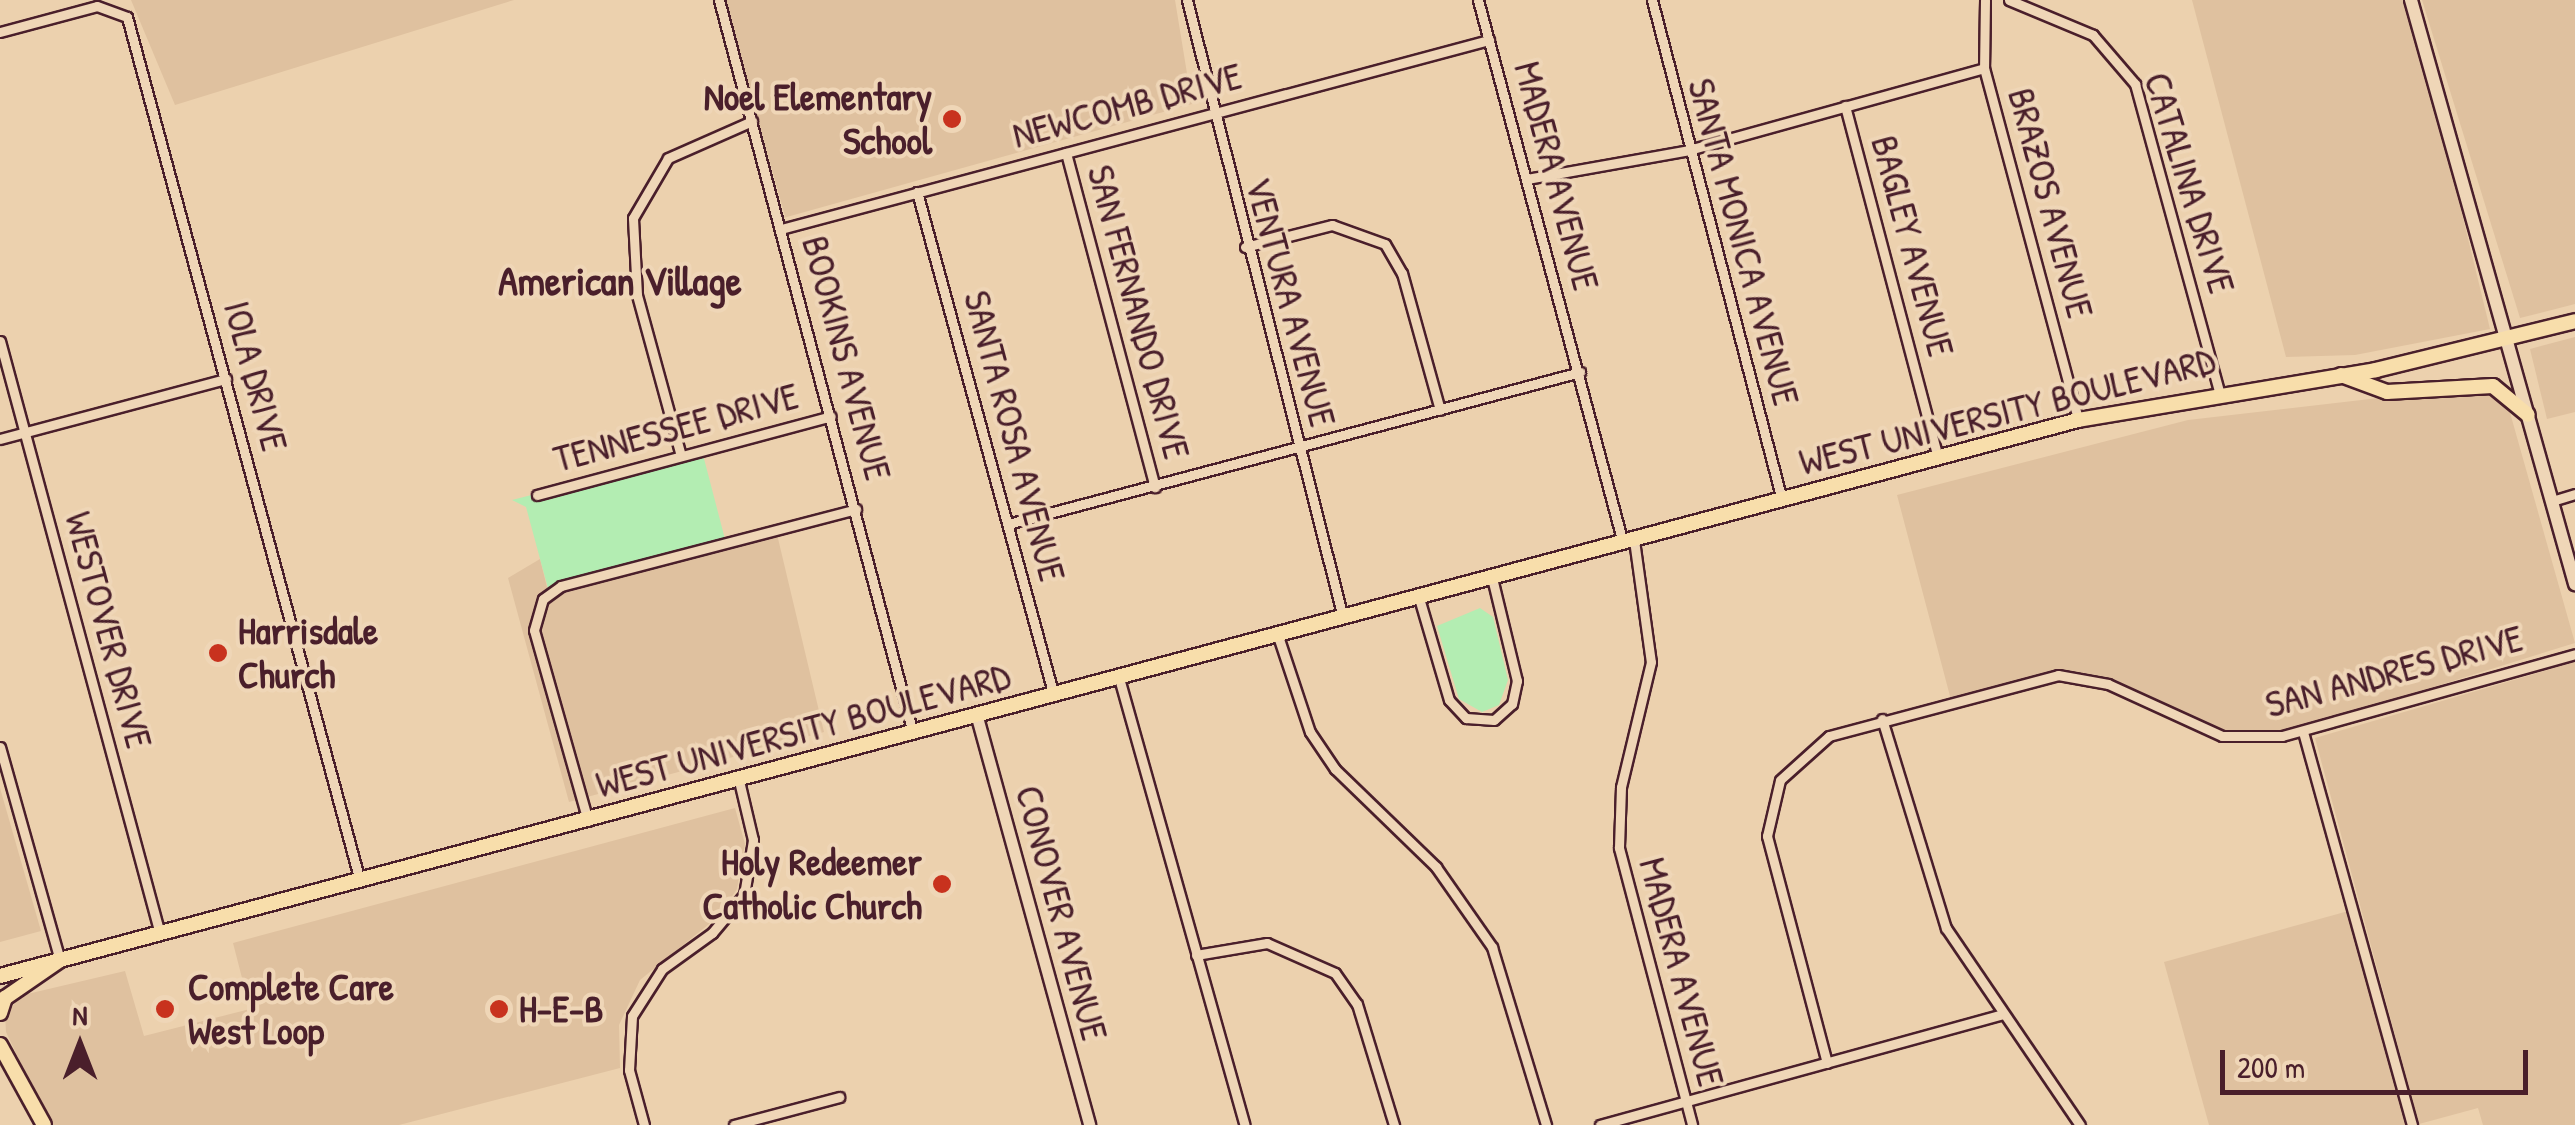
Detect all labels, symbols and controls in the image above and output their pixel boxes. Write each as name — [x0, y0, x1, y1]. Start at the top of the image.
street label: NEWCOMB DRIVE — [1007, 53, 1247, 157]
street label: MADERA AVENUE — [1505, 57, 1609, 295]
street label: CATALINA DRIVE — [2135, 67, 2245, 299]
street label: SANTA MONICA AVENUE — [1678, 73, 1810, 411]
place label: Noel Elementary School — [704, 74, 932, 163]
street label: BRAZOS AVENUE — [1998, 83, 2104, 323]
marker: Noel Elementary School — [941, 108, 963, 130]
street label: BAGLEY AVENUE — [1862, 130, 1964, 362]
street label: SAN FERNANDO DRIVE — [1078, 160, 1200, 464]
street label: VENTURA AVENUE — [1236, 172, 1346, 432]
street label: BOOKINS AVENUE — [792, 231, 902, 485]
district label: American Village — [498, 256, 742, 304]
street label: SANTA ROSA AVENUE — [954, 286, 1076, 586]
street label: IOLA DRIVE — [214, 296, 298, 456]
street label: WEST UNIVERSITY BOULEVARD — [1794, 337, 2220, 485]
street label: TENNESSEE DRIVE — [549, 372, 803, 482]
street label: WESTOVER DRIVE — [56, 507, 162, 753]
place label: Harrisdale Church — [238, 608, 378, 698]
street label: SAN ANDRES DRIVE — [2260, 615, 2528, 727]
marker: Harrisdale Church — [207, 642, 229, 664]
street label: WEST UNIVERSITY BOULEVARD — [591, 653, 1015, 807]
street label: CONOVER AVENUE — [1006, 781, 1118, 1045]
place label: Holy Redeemer Catholic Church — [703, 839, 922, 928]
street label: MADERA AVENUE — [1630, 853, 1734, 1091]
marker: Holy Redeemer Catholic Church — [931, 873, 953, 895]
place label: Complete Care West Loop — [188, 964, 394, 1054]
place label: H-E-B — [519, 986, 604, 1032]
north arrow — [30, 995, 130, 1095]
text: N — [73, 996, 87, 1034]
marker: Complete Care West Loop — [152, 996, 178, 1022]
marker: H-E-B — [488, 998, 510, 1020]
scale bar — [2225, 1030, 2532, 1092]
text: 200 m — [2237, 1047, 2305, 1087]

